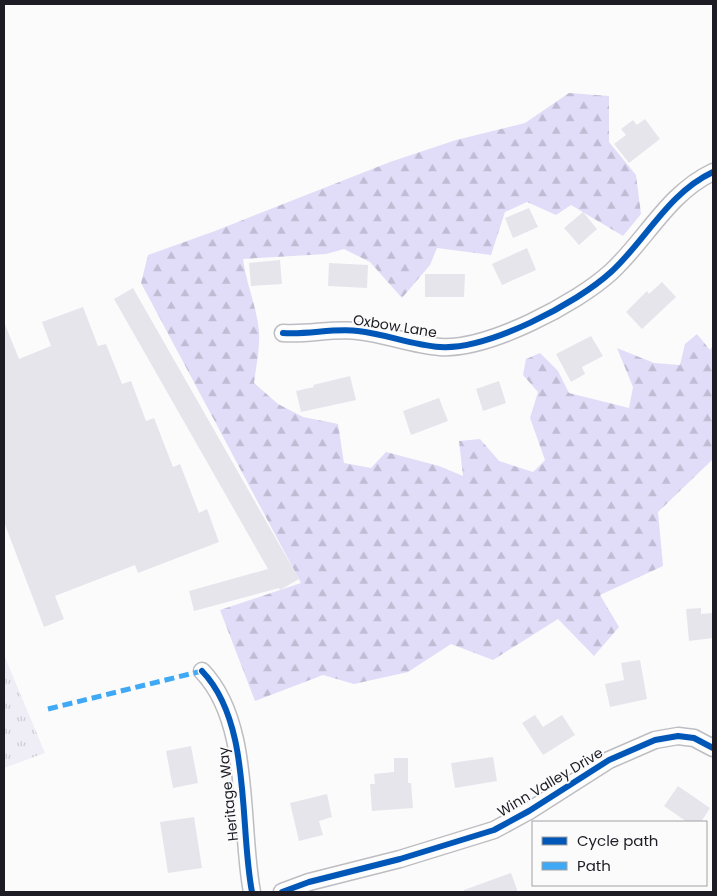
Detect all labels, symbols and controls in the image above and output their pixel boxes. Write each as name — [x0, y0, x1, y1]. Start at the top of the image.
street label: Oxbow Lane — [352, 310, 439, 343]
street label: Winn Valley Drive — [493, 742, 607, 821]
street label: Heritage Way — [213, 746, 243, 842]
legend — [532, 821, 707, 886]
text: Cycle path — [577, 830, 658, 851]
text: Path — [577, 855, 611, 876]

